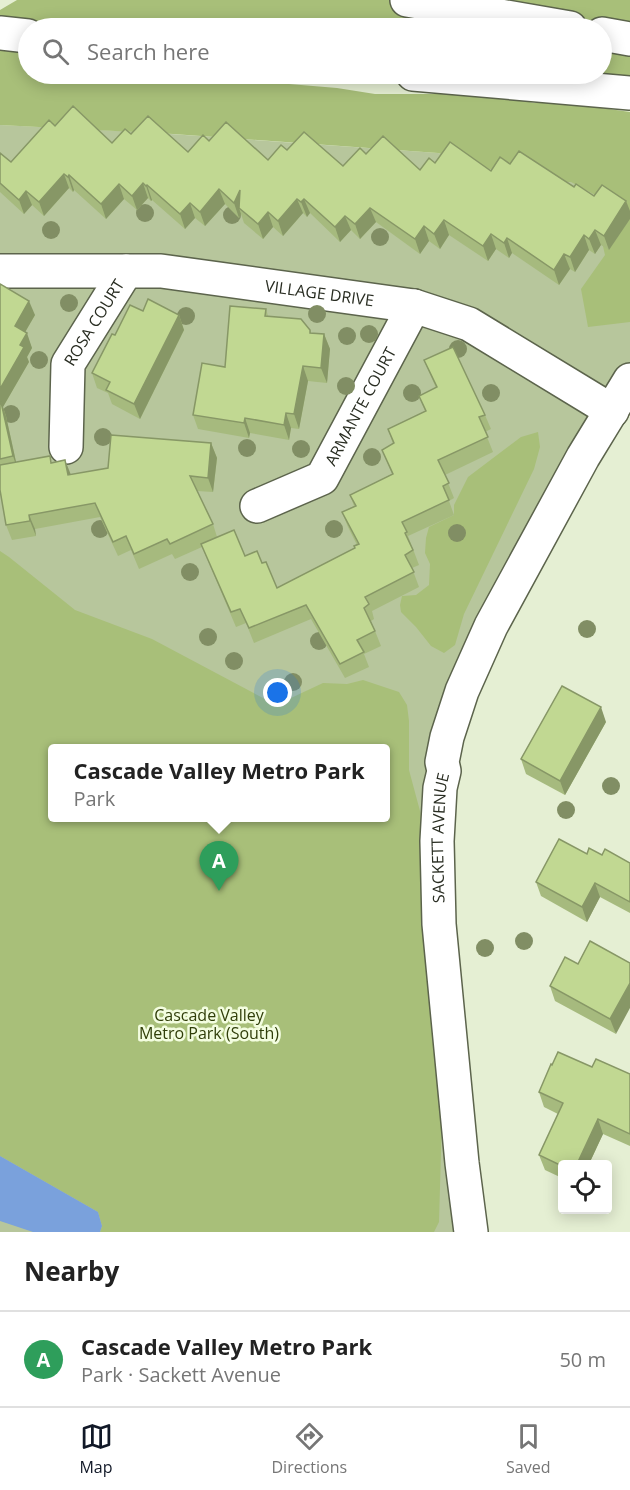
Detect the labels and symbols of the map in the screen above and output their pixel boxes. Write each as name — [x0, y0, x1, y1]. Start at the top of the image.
street label: VILLAGE DRIVE — [264, 274, 375, 311]
street label: ROSA COURT — [59, 275, 129, 370]
street label: ARMANTE COURT — [320, 343, 401, 469]
your location — [263, 678, 292, 707]
street label: SACKETT AVENUE — [426, 770, 454, 903]
pin: A — [200, 842, 238, 891]
park label: Cascade Valley Metro Park (South) — [139, 1004, 279, 1044]

